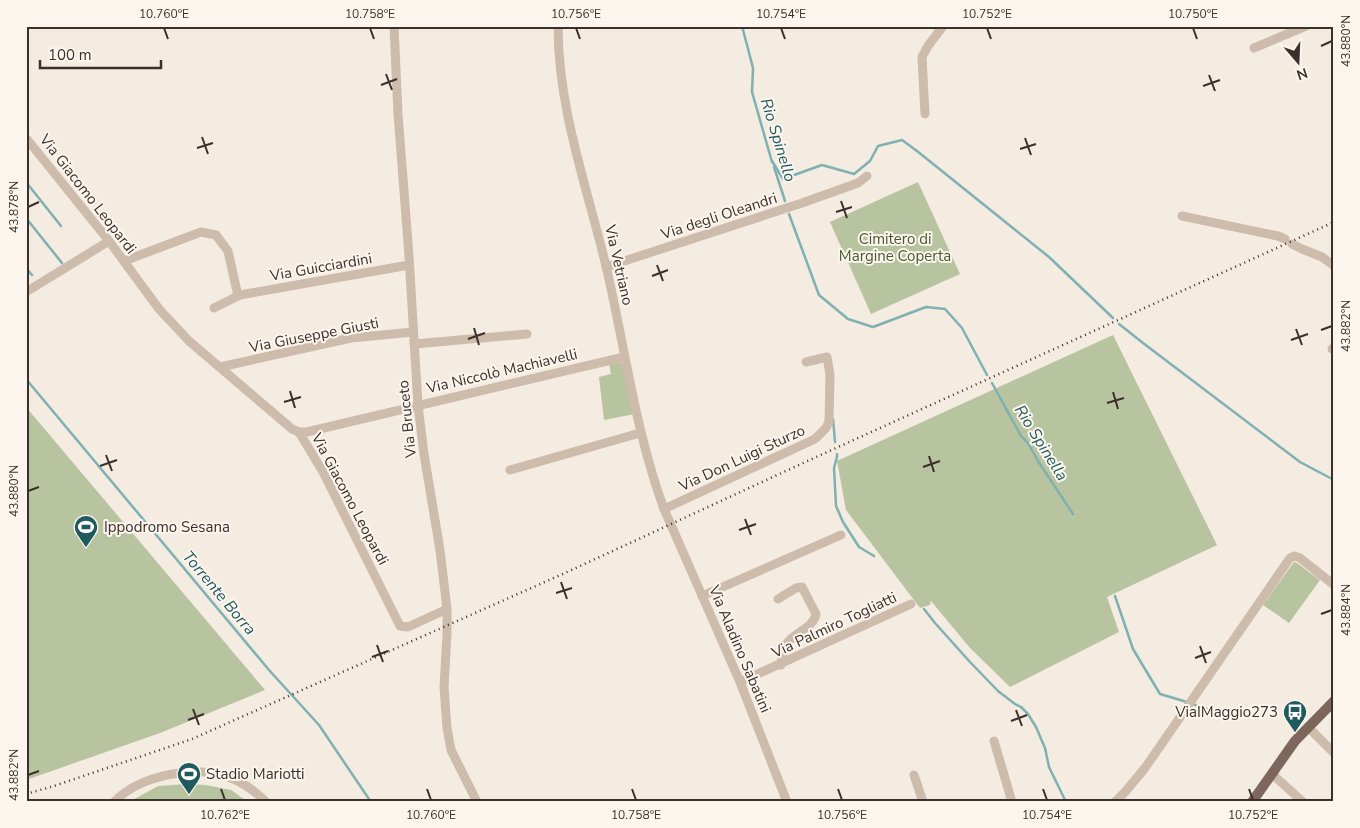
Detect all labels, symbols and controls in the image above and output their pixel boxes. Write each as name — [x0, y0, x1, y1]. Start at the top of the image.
text: 10.760°E — [139, 6, 189, 22]
text: 10.758°E — [345, 6, 395, 22]
text: 10.756°E — [551, 6, 601, 22]
text: 10.754°E — [756, 6, 806, 22]
text: 10.752°E — [962, 6, 1012, 22]
text: 10.750°E — [1168, 6, 1218, 22]
text: 43.880°N — [1338, 15, 1354, 67]
scale bar — [40, 38, 161, 70]
north arrow — [1272, 38, 1322, 88]
text: 100 m — [48, 45, 92, 65]
text: N — [1294, 63, 1310, 85]
water label: Rio Spinello — [755, 96, 801, 185]
street label: Via Giacomo Leopardi — [34, 129, 141, 258]
text: 43.878°N — [6, 181, 22, 233]
street label: Via degli Oleandri — [658, 188, 780, 244]
street label: Via Vetriano — [600, 222, 638, 307]
park label: Cimitero di Margine Coperta — [839, 229, 951, 266]
street label: Via Guicciardini — [268, 248, 373, 286]
text: 43.882°N — [1338, 300, 1354, 352]
street label: Via Giuseppe Giusti — [247, 313, 380, 358]
street label: Via Niccolò Machiavelli — [424, 344, 579, 398]
street label: Via Bruceto — [393, 379, 421, 460]
water label: Rio Spinella — [1009, 401, 1073, 485]
street label: Via Don Luigi Sturzo — [675, 420, 808, 496]
street label: Via Giacomo Leopardi — [306, 429, 393, 568]
text: 43.880°N — [6, 465, 22, 517]
sports icon: Ippodromo Sesana — [73, 514, 99, 548]
place label: Ippodromo Sesana — [104, 517, 230, 537]
water label: Torrente Borra — [177, 546, 261, 640]
street label: Via Aladino Sabatini — [704, 581, 776, 716]
text: 43.884°N — [1338, 584, 1354, 636]
street label: Via Palmiro Togliatti — [767, 587, 900, 663]
bus stop icon: ViaIMaggio273 — [1282, 699, 1308, 733]
place label: ViaIMaggio273 — [1174, 702, 1278, 722]
text: 43.882°N — [6, 749, 22, 801]
sports icon: Stadio Mariotti — [176, 761, 202, 795]
place label: Stadio Mariotti — [206, 764, 305, 784]
text: 10.762°E — [200, 807, 250, 823]
text: 10.760°E — [406, 807, 456, 823]
text: 10.758°E — [611, 807, 661, 823]
text: 10.756°E — [817, 807, 867, 823]
text: 10.754°E — [1022, 807, 1072, 823]
text: 10.752°E — [1228, 807, 1278, 823]

